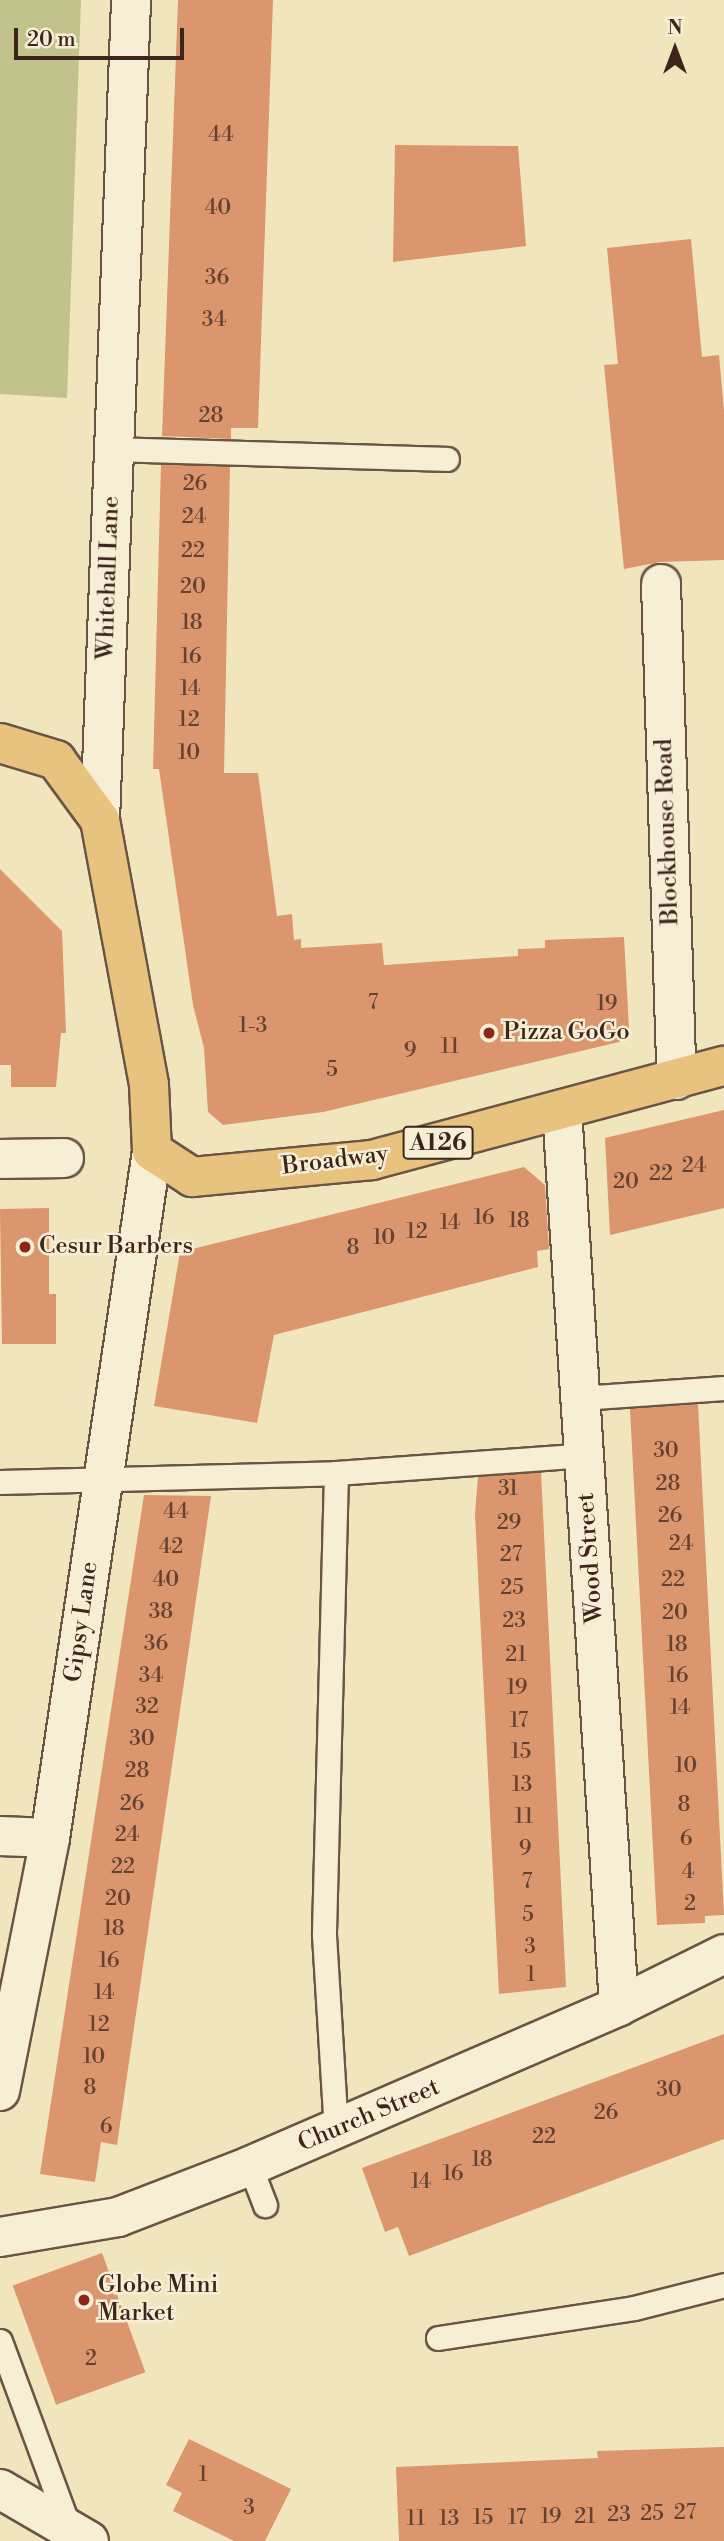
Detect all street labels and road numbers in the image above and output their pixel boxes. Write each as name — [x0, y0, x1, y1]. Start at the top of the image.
street label: Whitehall Lane — [92, 495, 126, 661]
street label: Blockhouse Road — [650, 738, 686, 926]
road number: A126 — [401, 1124, 475, 1162]
street label: Broadway — [280, 1140, 390, 1182]
street label: Wood Street — [572, 1492, 610, 1624]
street label: Gipsy Lane — [59, 1560, 105, 1684]
street label: Church Street — [294, 2073, 444, 2159]

